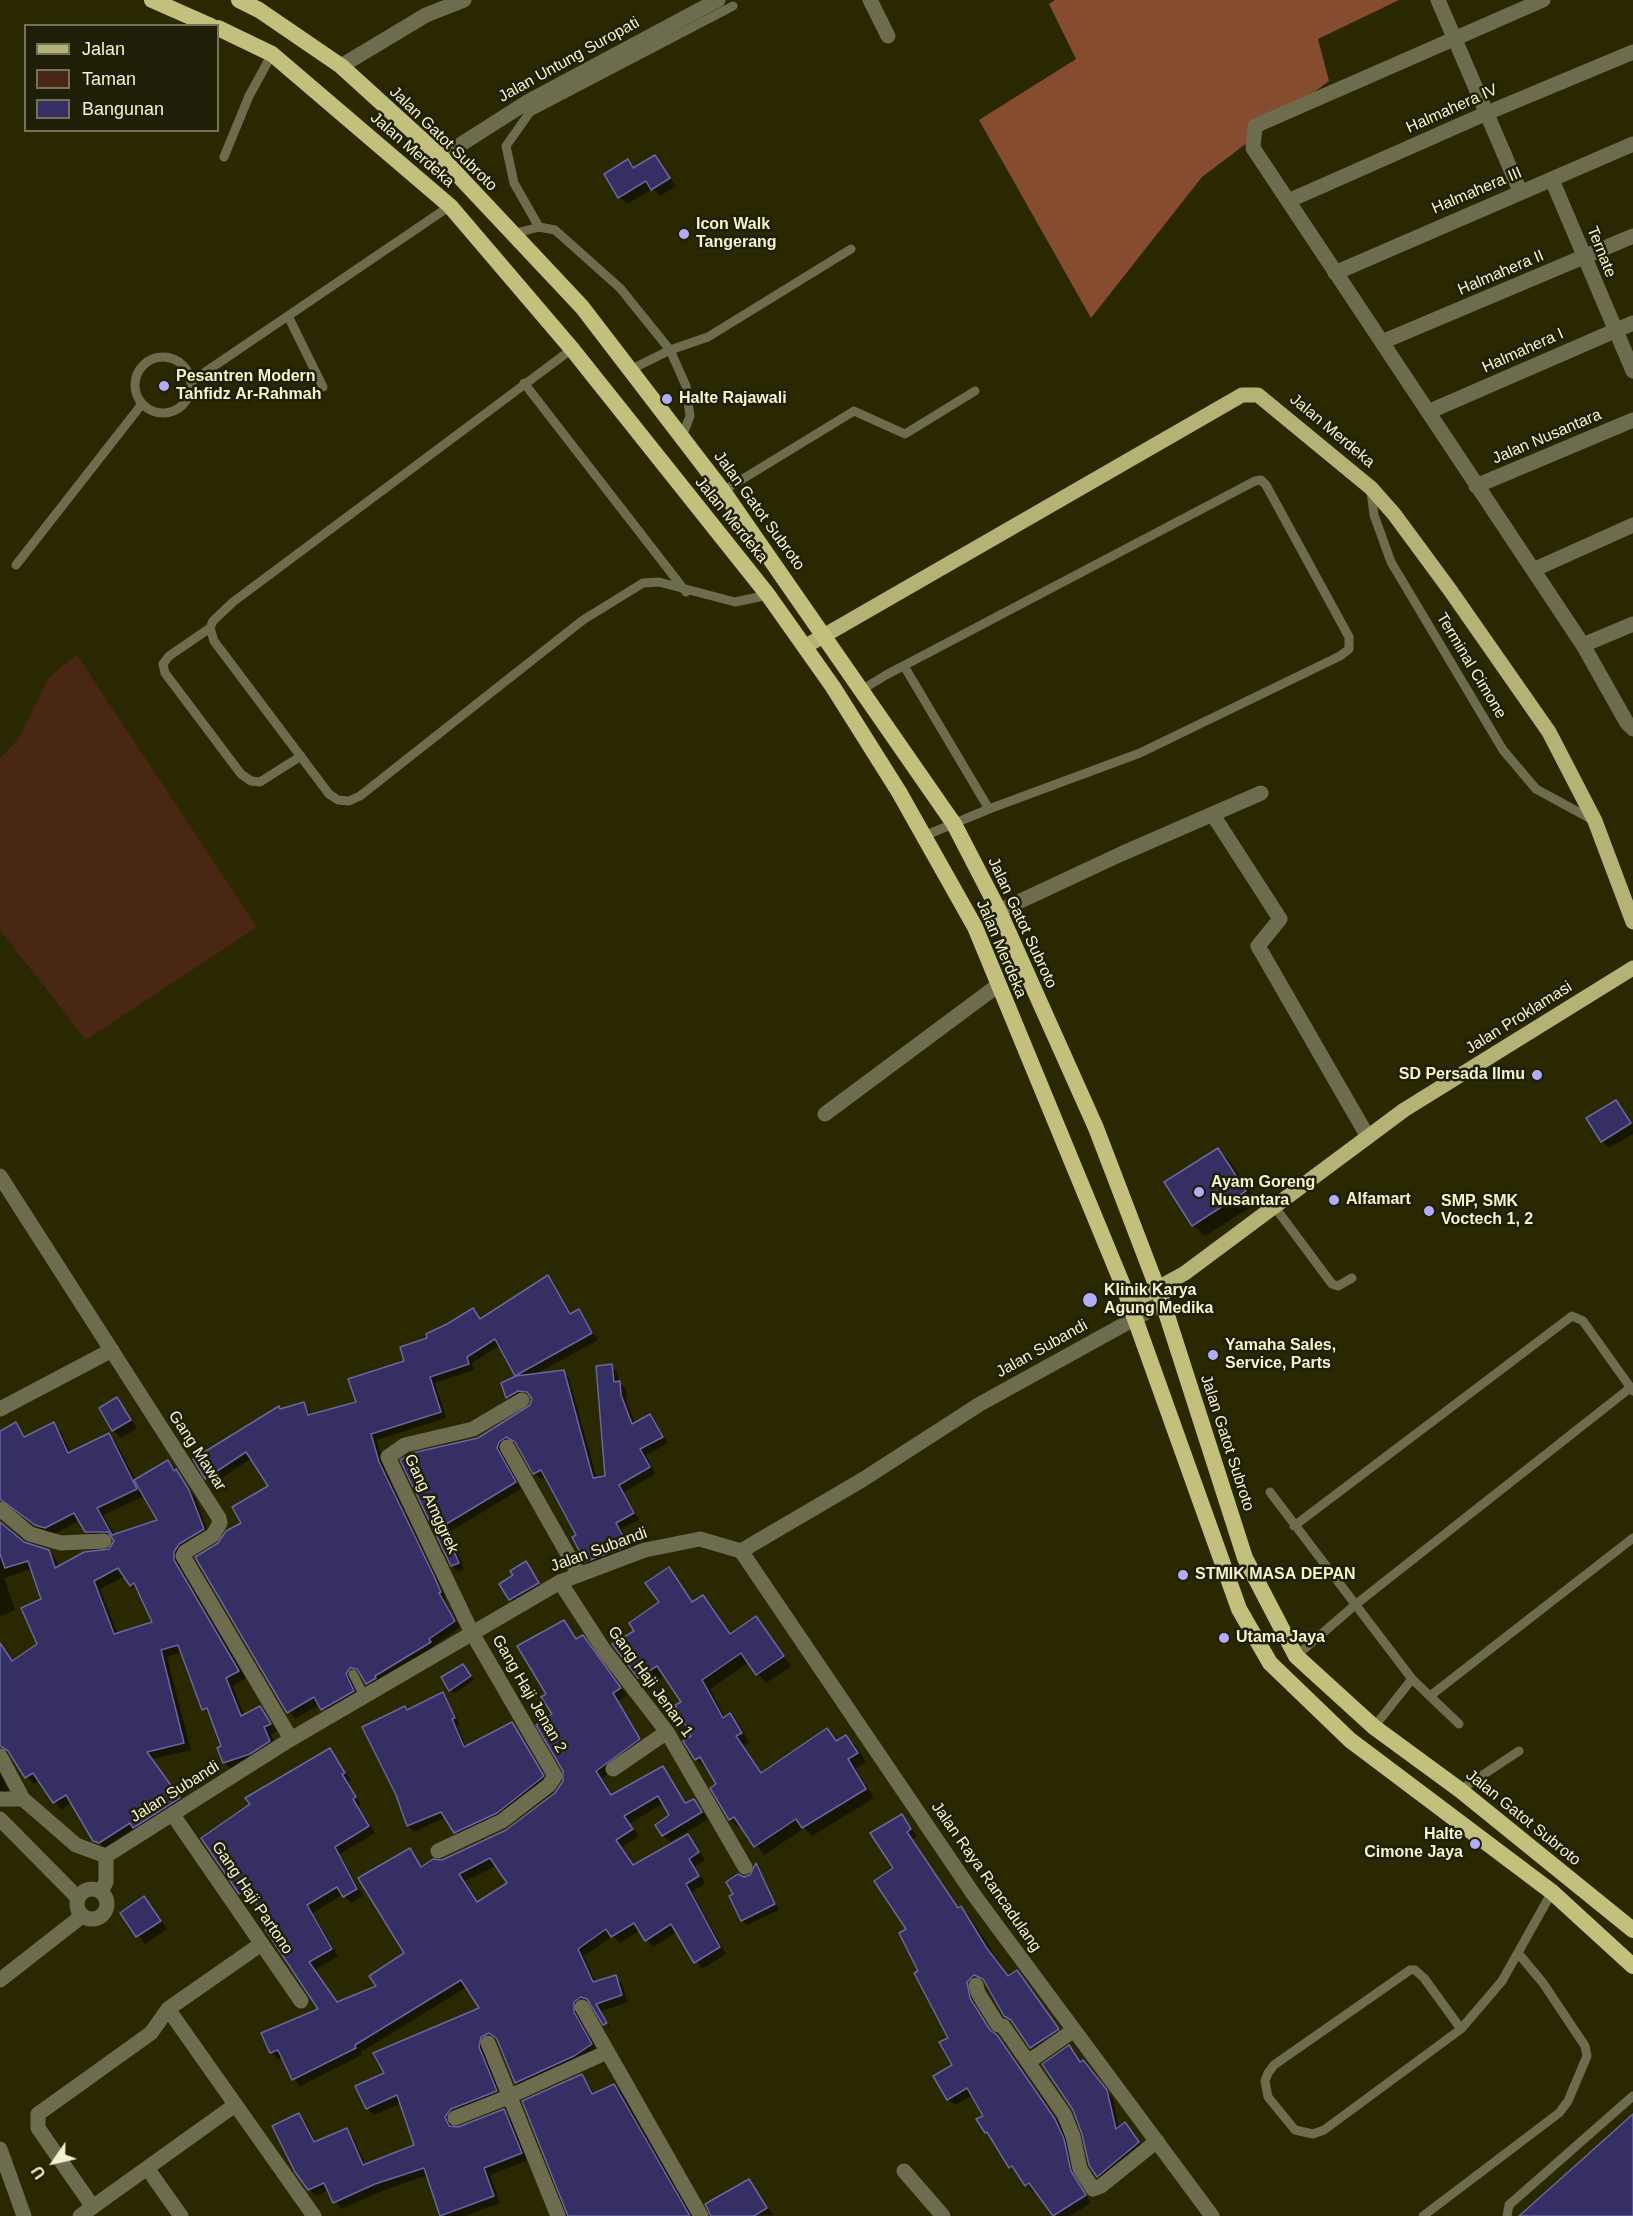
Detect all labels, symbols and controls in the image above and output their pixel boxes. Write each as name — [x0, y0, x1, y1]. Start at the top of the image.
street label: Jalan Untung Suropati — [495, 13, 643, 107]
legend — [24, 24, 219, 132]
text: Jalan — [82, 39, 125, 59]
text: Taman — [82, 69, 136, 89]
street label: Halmahera IV — [1403, 80, 1501, 138]
street label: Jalan Gatot Subroto — [385, 83, 501, 195]
text: Bangunan — [82, 99, 164, 119]
street label: Jalan Merdeka — [366, 108, 458, 192]
street label: Halmahera III — [1429, 163, 1525, 219]
place label: Icon Walk Tangerang — [696, 215, 777, 253]
street label: Ternate — [1582, 224, 1620, 280]
marker: Icon Walk Tangerang — [677, 227, 691, 241]
street label: Halmahera II — [1455, 246, 1547, 300]
street label: Halmahera I — [1479, 325, 1567, 377]
place label: Pesantren Modern Tahfidz Ar-Rahmah — [176, 367, 321, 405]
marker: Pesantren Modern Tahfidz Ar-Rahmah — [157, 379, 171, 393]
place label: Halte Rajawali — [679, 389, 787, 409]
street label: Jalan Merdeka — [1286, 390, 1378, 472]
marker: Halte Rajawali — [660, 392, 674, 406]
street label: Jalan Nusantara — [1490, 405, 1604, 469]
street label: Jalan Gatot Subroto — [709, 448, 809, 574]
street label: Jalan Merdeka — [691, 473, 771, 567]
street label: Terminal Cimone — [1432, 610, 1510, 722]
street label: Jalan Gatot Subroto — [983, 854, 1061, 992]
street label: Jalan Merdeka — [972, 897, 1030, 1001]
street label: Jalan Proklamasi — [1462, 978, 1576, 1058]
place label: SD Persada Ilmu — [1399, 1065, 1525, 1085]
marker: SD Persada Ilmu — [1530, 1068, 1544, 1082]
place label: Ayam Goreng Nusantara — [1211, 1173, 1315, 1211]
marker: Ayam Goreng Nusantara — [1192, 1185, 1206, 1199]
place label: Alfamart — [1346, 1190, 1411, 1210]
place label: SMP, SMK Voctech 1, 2 — [1441, 1192, 1533, 1230]
marker: Alfamart — [1327, 1193, 1341, 1207]
marker: SMP, SMK Voctech 1, 2 — [1422, 1204, 1436, 1218]
place label: Klinik Karya Agung Medika — [1104, 1281, 1213, 1319]
marker: Klinik Karya Agung Medika — [1081, 1291, 1099, 1309]
street label: Jalan Subandi — [993, 1316, 1091, 1382]
place label: Yamaha Sales, Service, Parts — [1225, 1336, 1336, 1374]
marker: Yamaha Sales, Service, Parts — [1206, 1348, 1220, 1362]
street label: Jalan Gatot Subroto — [1196, 1372, 1258, 1514]
street label: Gang Mawar — [164, 1407, 230, 1495]
street label: Gang Amggrek — [400, 1451, 462, 1557]
street label: Jalan Subandi — [548, 1524, 650, 1576]
place label: STMIK MASA DEPAN — [1195, 1565, 1356, 1585]
marker: STMIK MASA DEPAN — [1176, 1568, 1190, 1582]
street label: Gang Haji Jenan 1 — [603, 1623, 697, 1741]
place label: Utama Jaya — [1236, 1628, 1325, 1648]
marker: Utama Jaya — [1217, 1631, 1231, 1645]
street label: Gang Haji Jenan 2 — [488, 1632, 570, 1756]
street label: Jalan Subandi — [127, 1757, 223, 1827]
street label: Jalan Gatot Subroto — [1462, 1766, 1584, 1870]
street label: Jalan Raya Rancadulang — [927, 1798, 1045, 1956]
place label: Halte Cimone Jaya — [1364, 1825, 1463, 1863]
marker: Halte Cimone Jaya — [1468, 1837, 1482, 1851]
street label: Gang Haji Partono — [207, 1838, 297, 1958]
north arrow — [24, 2132, 84, 2192]
text: U — [28, 2163, 49, 2182]

